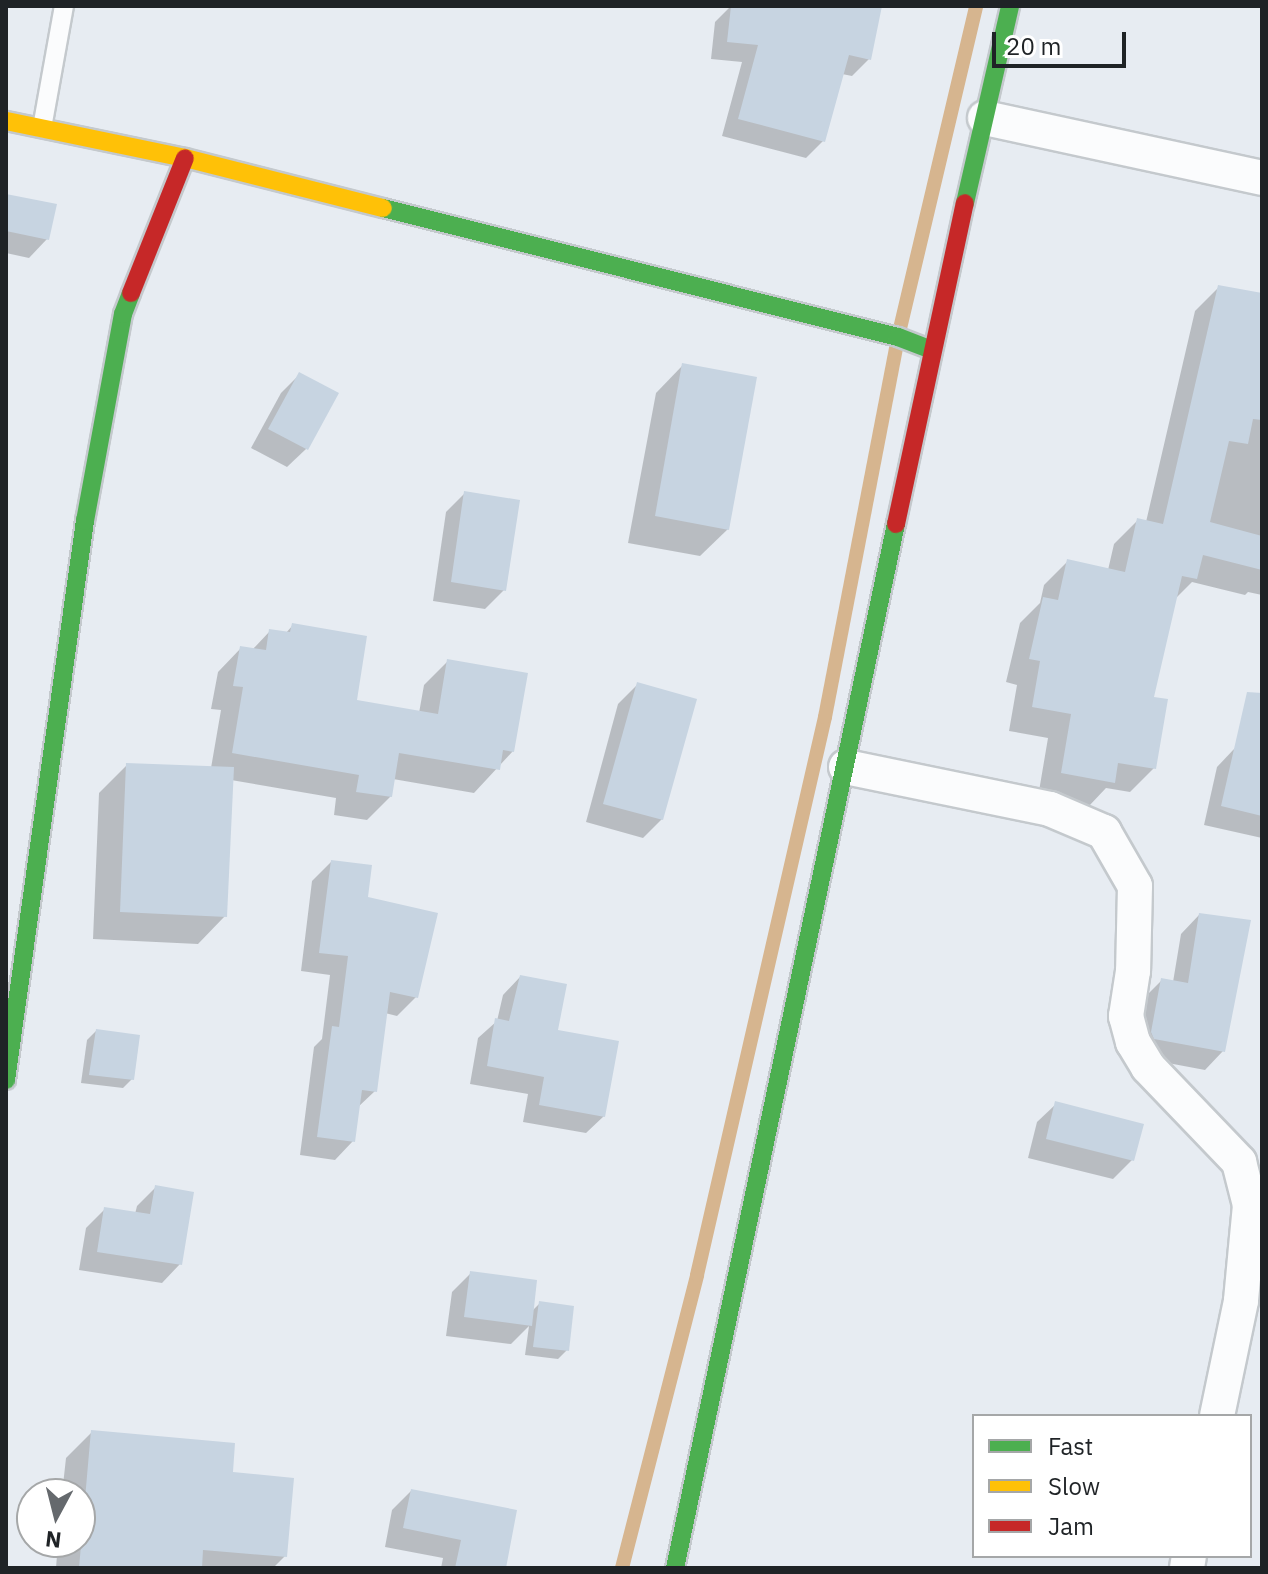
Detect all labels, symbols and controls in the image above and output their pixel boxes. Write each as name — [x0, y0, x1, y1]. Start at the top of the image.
scale bar — [996, 16, 1130, 66]
text: 20 m — [1006, 30, 1061, 62]
legend — [972, 1414, 1252, 1558]
text: Fast — [1048, 1430, 1093, 1462]
text: Slow — [1048, 1470, 1100, 1502]
north arrow — [16, 1478, 96, 1558]
text: Jam — [1048, 1510, 1094, 1542]
text: N — [44, 1525, 63, 1556]

